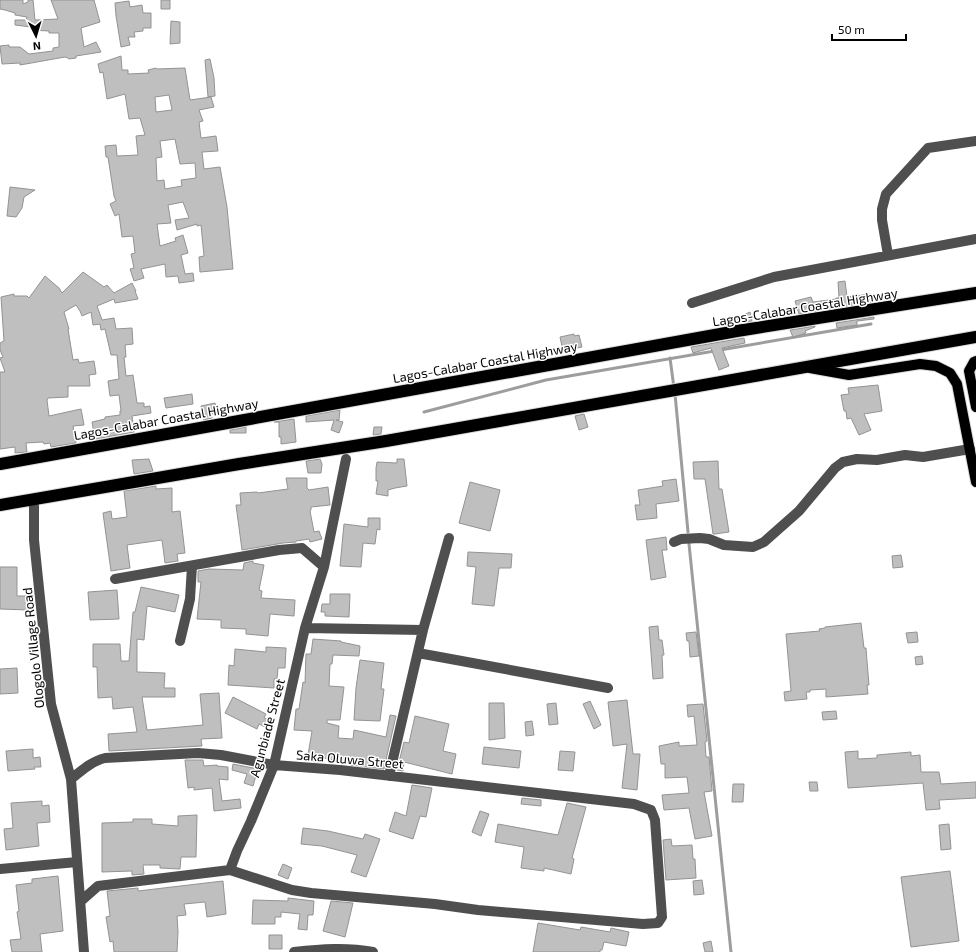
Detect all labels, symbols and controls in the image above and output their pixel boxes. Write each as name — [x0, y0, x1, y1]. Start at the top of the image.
north arrow — [16, 16, 56, 56]
scale bar — [832, 16, 906, 42]
text: 50 m — [838, 22, 865, 36]
text: N — [32, 40, 41, 53]
street label: Lagos-Calabar Coastal Highway — [711, 284, 899, 330]
street label: Lagos-Calabar Coastal Highway — [391, 338, 579, 386]
street label: Lagos-Calabar Coastal Highway — [72, 395, 260, 443]
street label: Ologolo Village Road — [19, 587, 47, 709]
street label: Agunbiade Street — [246, 677, 288, 779]
street label: Saka Oluwa Street — [296, 746, 404, 772]

